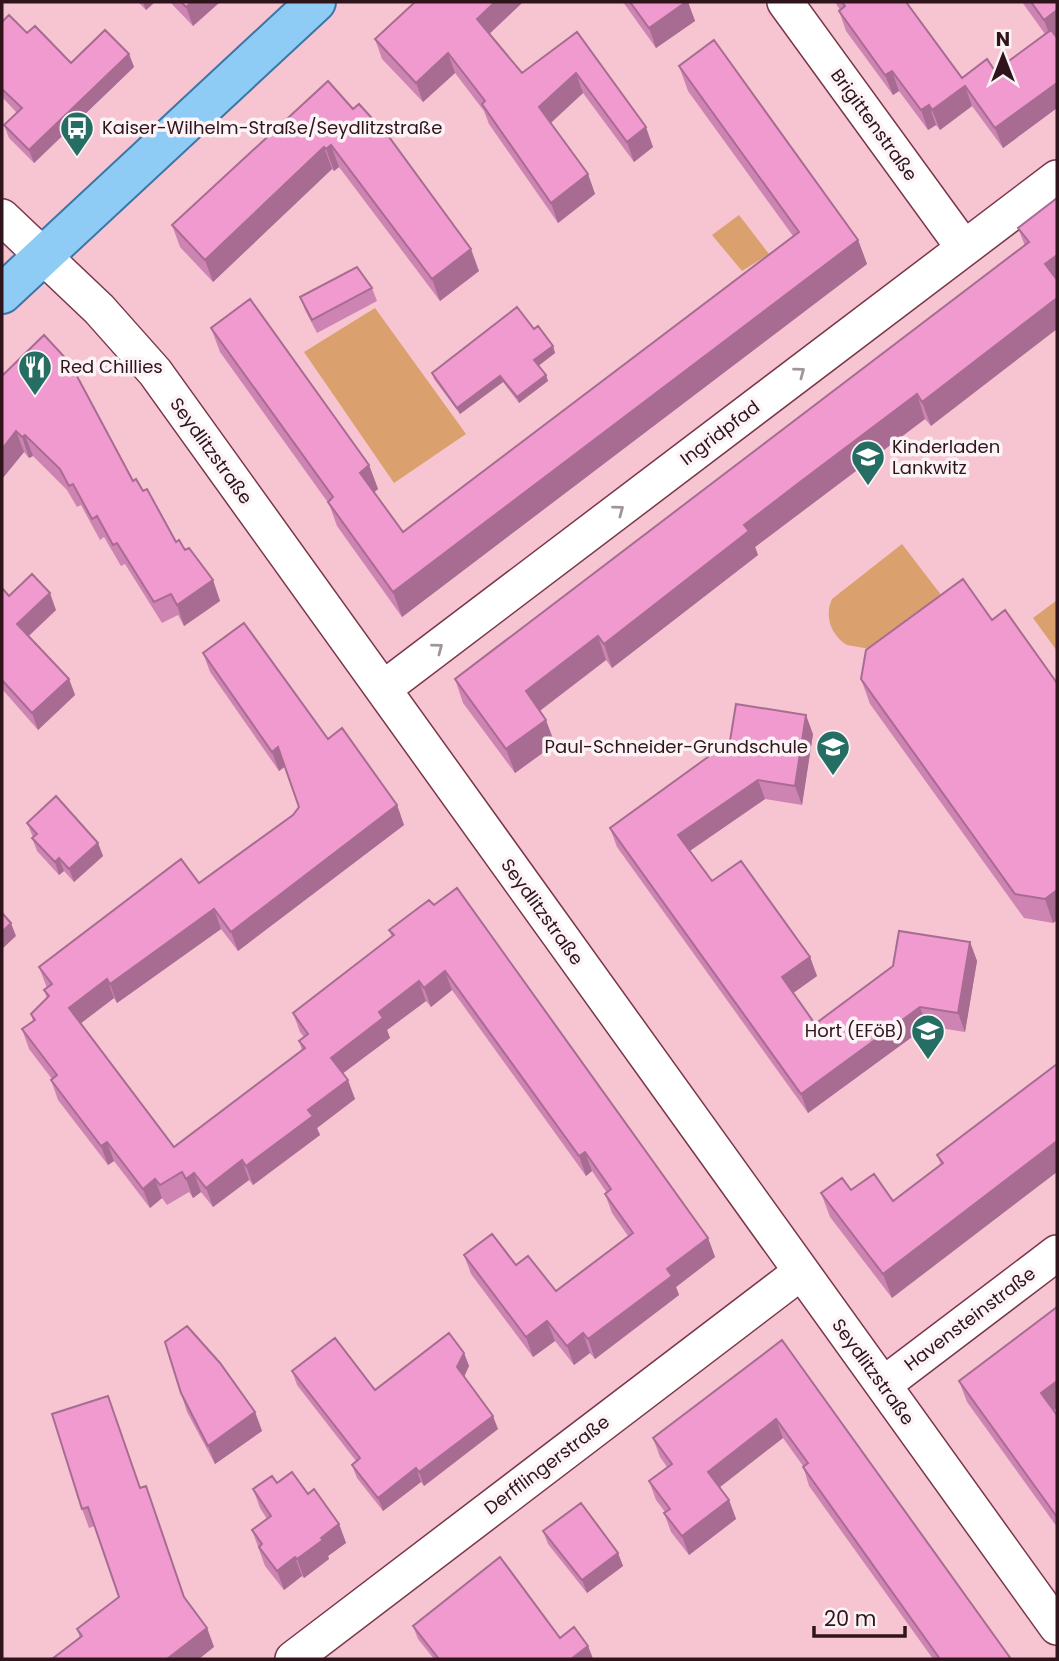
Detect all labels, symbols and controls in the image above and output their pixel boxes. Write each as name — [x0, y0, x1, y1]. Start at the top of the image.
north arrow — [968, 21, 1038, 91]
text: N — [996, 26, 1010, 53]
street label: Brigittenstraße — [825, 64, 924, 186]
bus stop icon: Kaiser-Wilhelm-Straße/Seydlitzstraße — [58, 109, 96, 158]
place label: Kaiser-Wilhelm-Straße/Seydlitzstraße — [102, 115, 442, 140]
restaurant icon: Red Chillies — [16, 348, 54, 397]
place label: Red Chillies — [60, 354, 163, 379]
one-way arrow — [793, 368, 805, 381]
street label: Seydlitzstraße — [164, 392, 259, 509]
street label: Ingridpfad — [675, 394, 765, 471]
place label: Kinderladen Lankwitz — [892, 434, 1000, 480]
school or university icon: Kinderladen Lankwitz — [849, 438, 887, 487]
one-way arrow — [611, 506, 624, 518]
one-way arrow — [430, 643, 443, 656]
school or university icon: Paul-Schneider-Grundschule — [814, 728, 852, 777]
place label: Paul-Schneider-Grundschule — [545, 734, 808, 759]
street label: Seydlitzstraße — [495, 853, 590, 970]
school or university icon: Hort (EFöB) — [909, 1012, 947, 1061]
place label: Hort (EFöB) — [805, 1018, 904, 1043]
street label: Havensteinstraße — [899, 1261, 1041, 1376]
street label: Seydlitzstraße — [826, 1313, 921, 1430]
street label: Derfflingerstraße — [479, 1409, 615, 1520]
scale bar — [814, 1594, 905, 1638]
text: 20 m — [824, 1604, 877, 1633]

